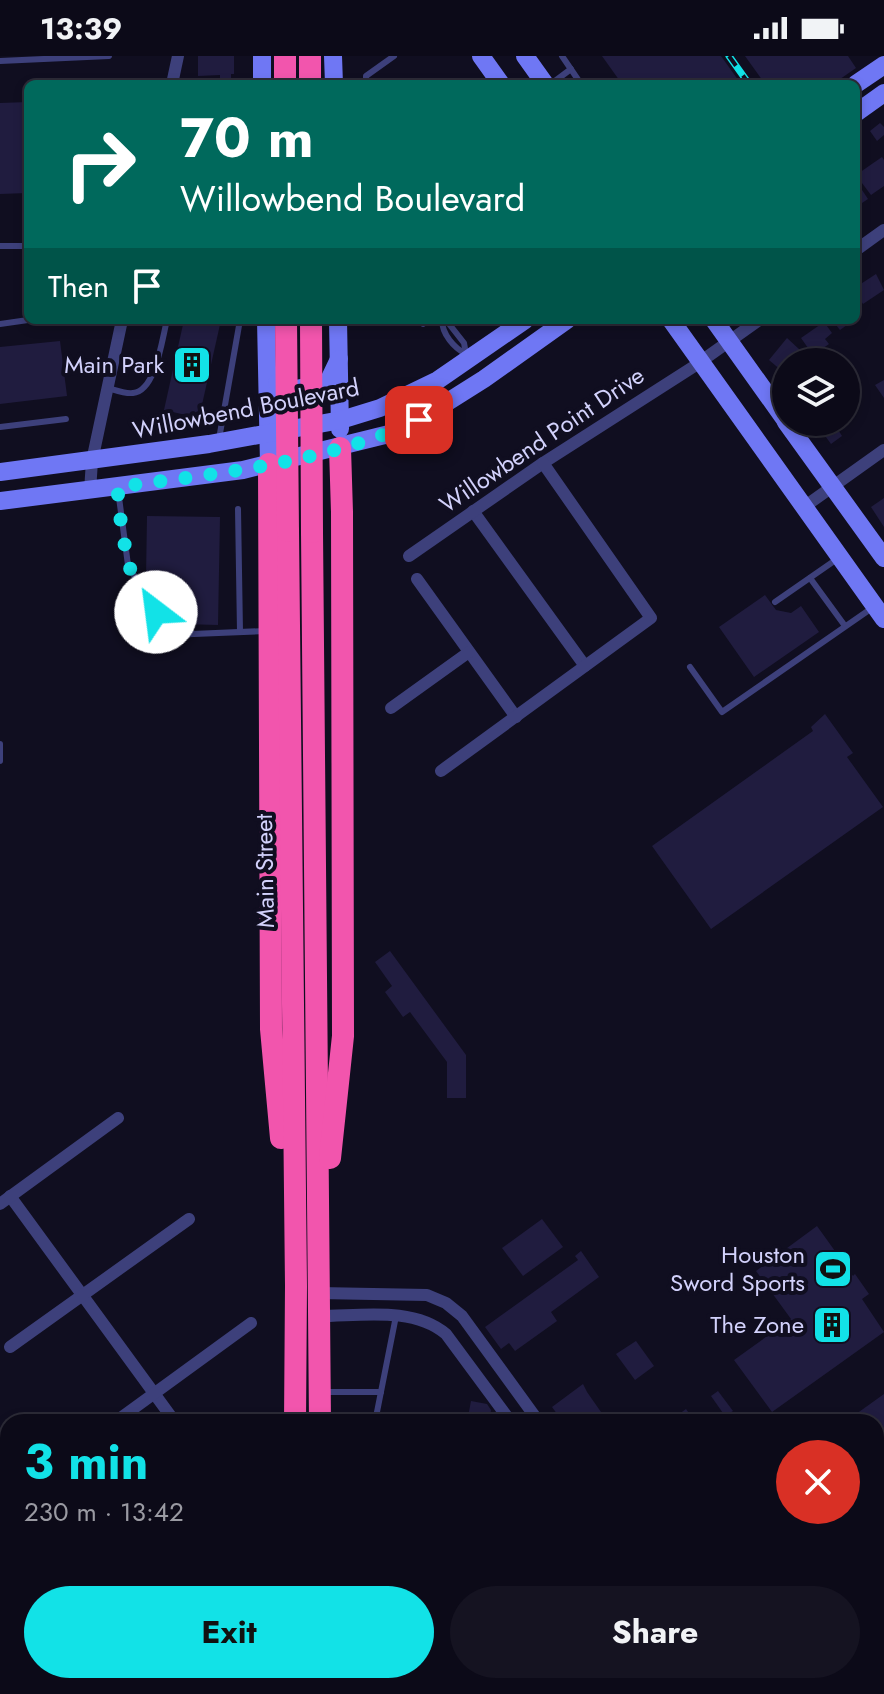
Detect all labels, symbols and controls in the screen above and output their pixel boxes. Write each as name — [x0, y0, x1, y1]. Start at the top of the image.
text: 13:39 — [40, 7, 122, 50]
text: 70 m — [180, 97, 314, 178]
icon: right — [48, 112, 152, 216]
text: Willowbend Boulevard — [180, 172, 525, 224]
icon: arrive — [125, 264, 169, 308]
text: Then — [48, 265, 109, 308]
building icon: Main Park — [171, 344, 213, 386]
place label: Main Park — [64, 347, 164, 382]
map controls — [772, 348, 860, 436]
button: layers — [772, 348, 860, 436]
street label: Willowbend Point Drive — [432, 358, 651, 521]
street label: Willowbend Boulevard — [130, 369, 362, 448]
pin — [385, 386, 453, 454]
icon: arrive — [397, 398, 441, 442]
position arrow — [114, 570, 198, 654]
street label: Main Street — [246, 813, 283, 928]
place label: Houston Sword Sports — [670, 1237, 805, 1300]
sports icon: Houston Sword Sports — [812, 1248, 854, 1290]
building icon: The Zone — [811, 1304, 853, 1346]
place label: The Zone — [710, 1307, 804, 1342]
text: 3 min — [24, 1428, 148, 1497]
button: close — [776, 1440, 860, 1524]
text: 230 m · 13:42 — [24, 1493, 184, 1531]
button: Exit — [24, 1586, 434, 1678]
button: Share — [450, 1586, 860, 1678]

